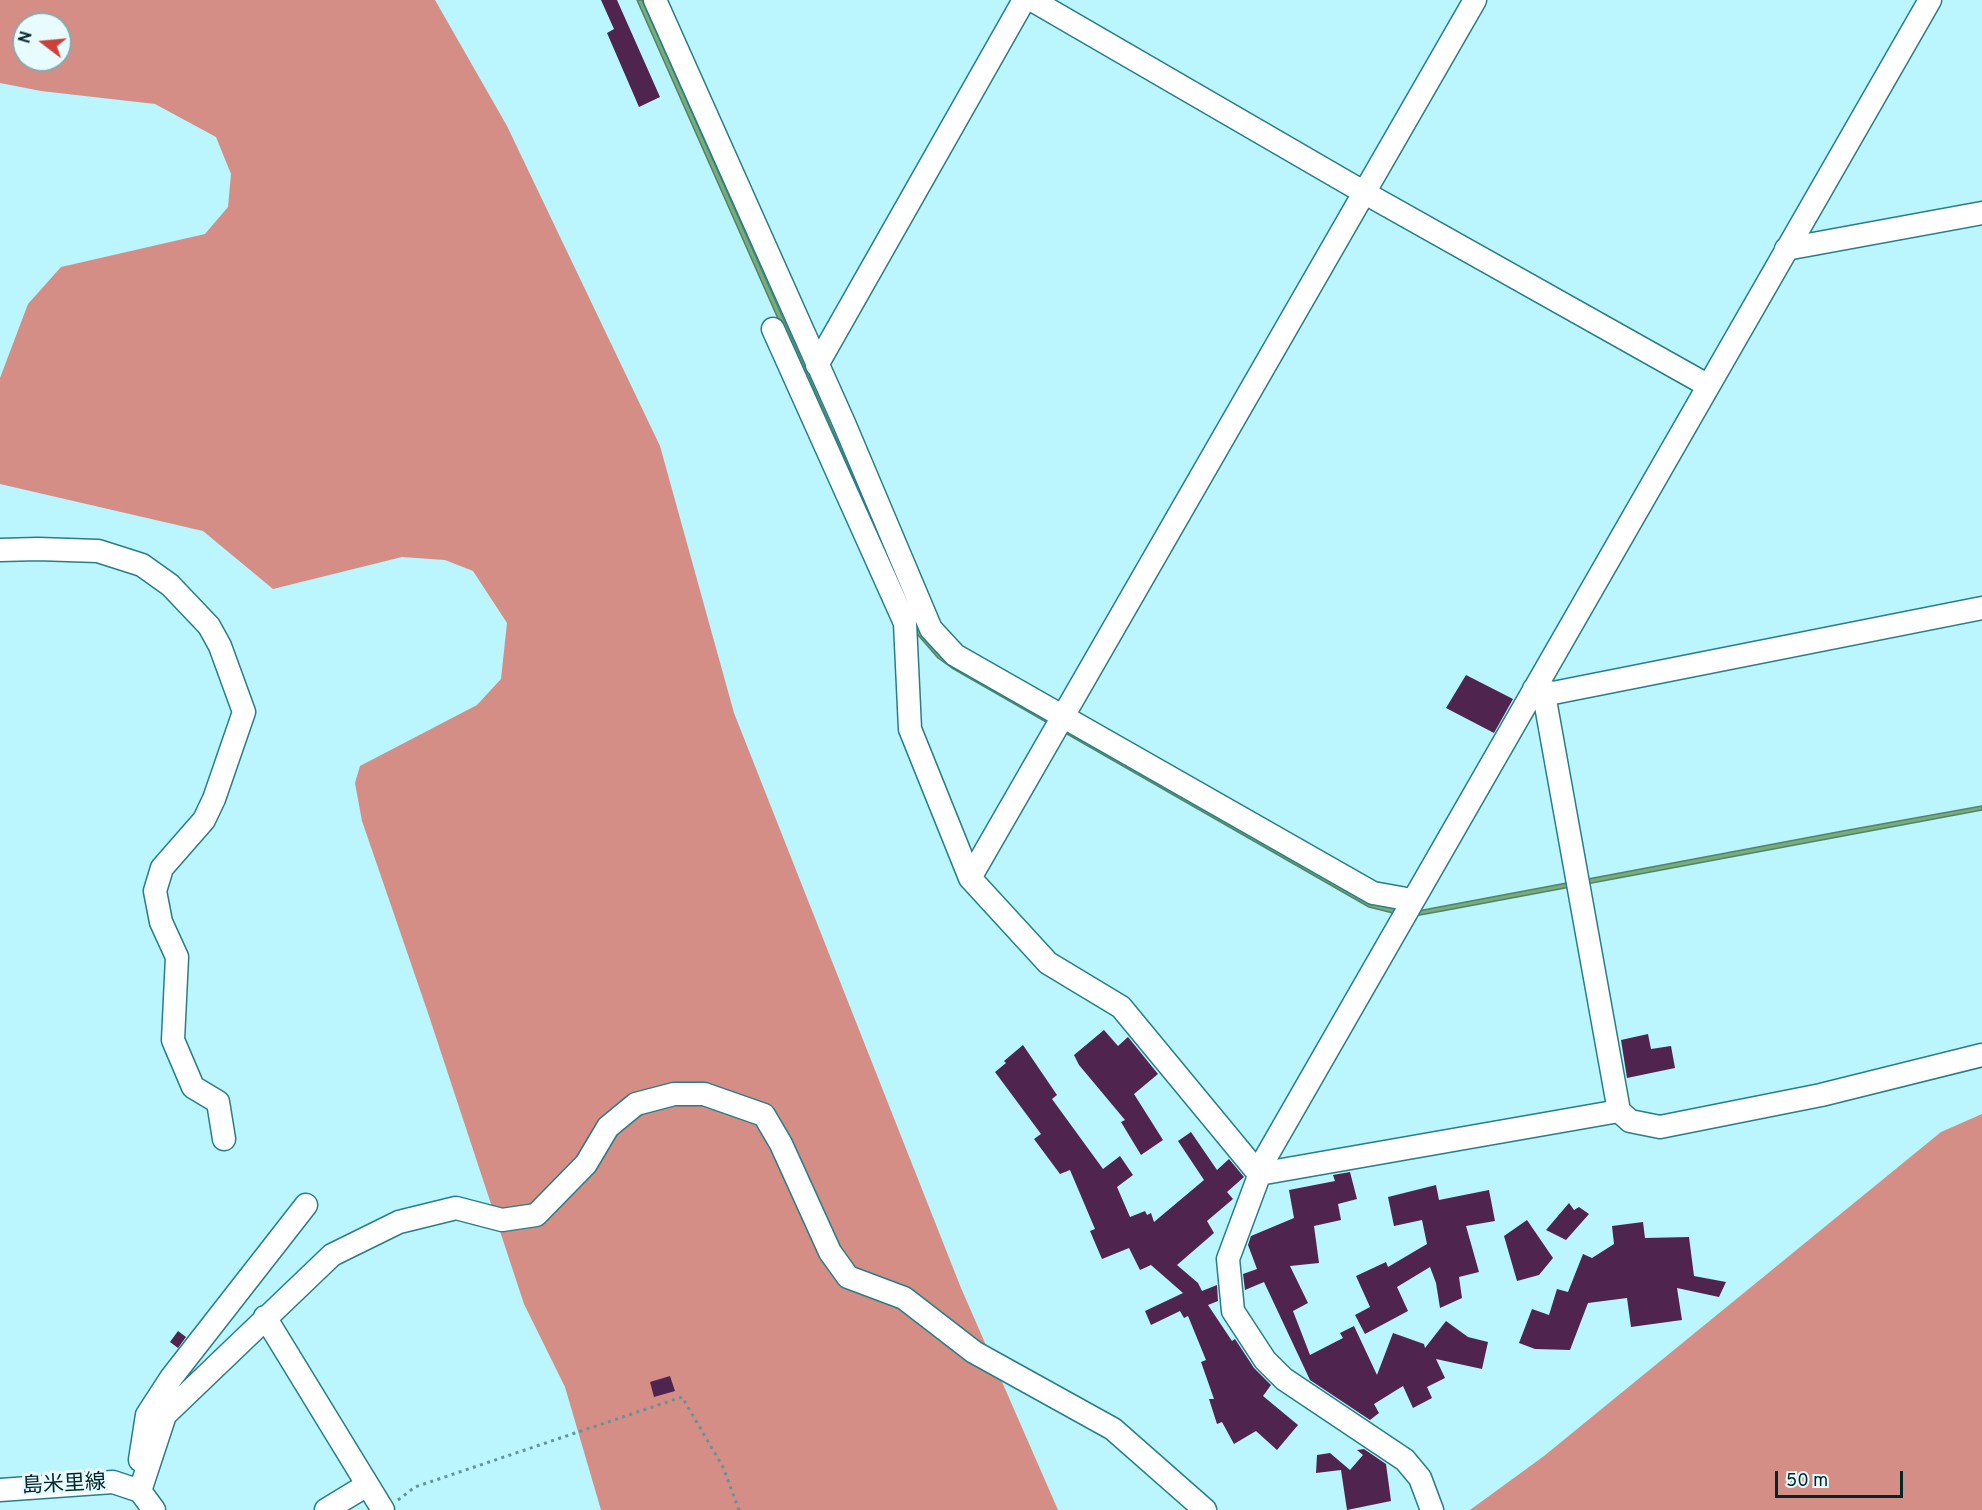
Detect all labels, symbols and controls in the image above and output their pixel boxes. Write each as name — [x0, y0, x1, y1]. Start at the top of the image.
north arrow — [12, 12, 72, 72]
text: N — [15, 29, 38, 46]
scale bar — [1778, 1459, 1906, 1497]
text: 50 m — [1786, 1470, 1828, 1493]
street label: 島米里線 — [21, 1471, 107, 1501]

